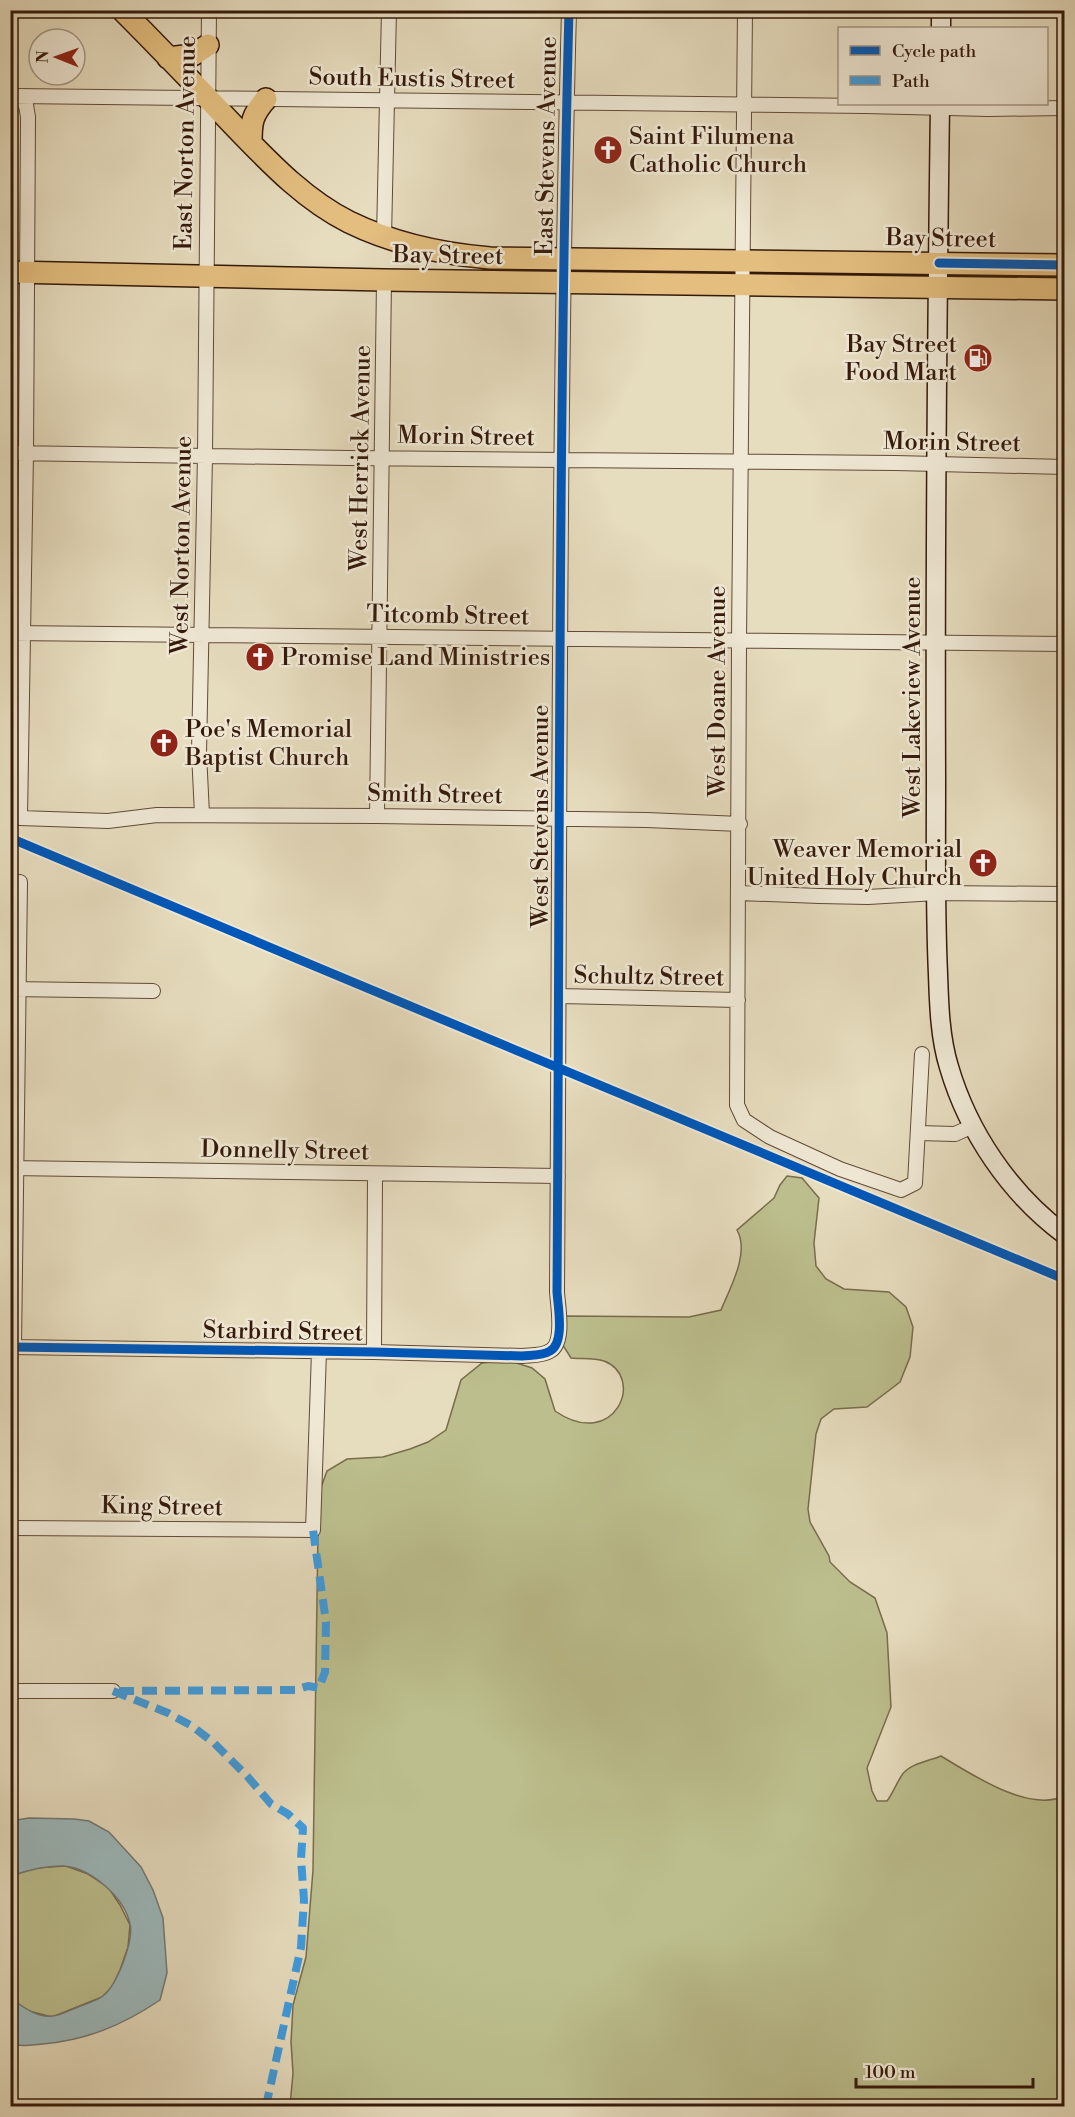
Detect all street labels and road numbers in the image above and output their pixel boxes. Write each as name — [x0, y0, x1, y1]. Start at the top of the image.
street label: East Norton Avenue — [169, 35, 203, 251]
street label: East Stevens Avenue — [530, 36, 564, 256]
street label: South Eustis Street — [308, 62, 516, 96]
street label: Bay Street — [884, 223, 997, 255]
street label: Bay Street — [391, 240, 504, 272]
street label: West Herrick Avenue — [344, 345, 378, 572]
street label: Morin Street — [397, 421, 536, 453]
street label: Morin Street — [883, 427, 1022, 459]
street label: West Norton Avenue — [165, 435, 199, 656]
street label: West Lakeview Avenue — [898, 576, 928, 819]
street label: West Doane Avenue — [703, 585, 733, 798]
street label: Titcomb Street — [366, 600, 530, 632]
street label: West Stevens Avenue — [526, 704, 556, 929]
street label: Smith Street — [367, 779, 504, 811]
street label: Schultz Street — [573, 961, 725, 993]
street label: Donnelly Street — [200, 1135, 370, 1167]
street label: Starbird Street — [202, 1316, 364, 1348]
street label: King Street — [101, 1491, 224, 1523]

